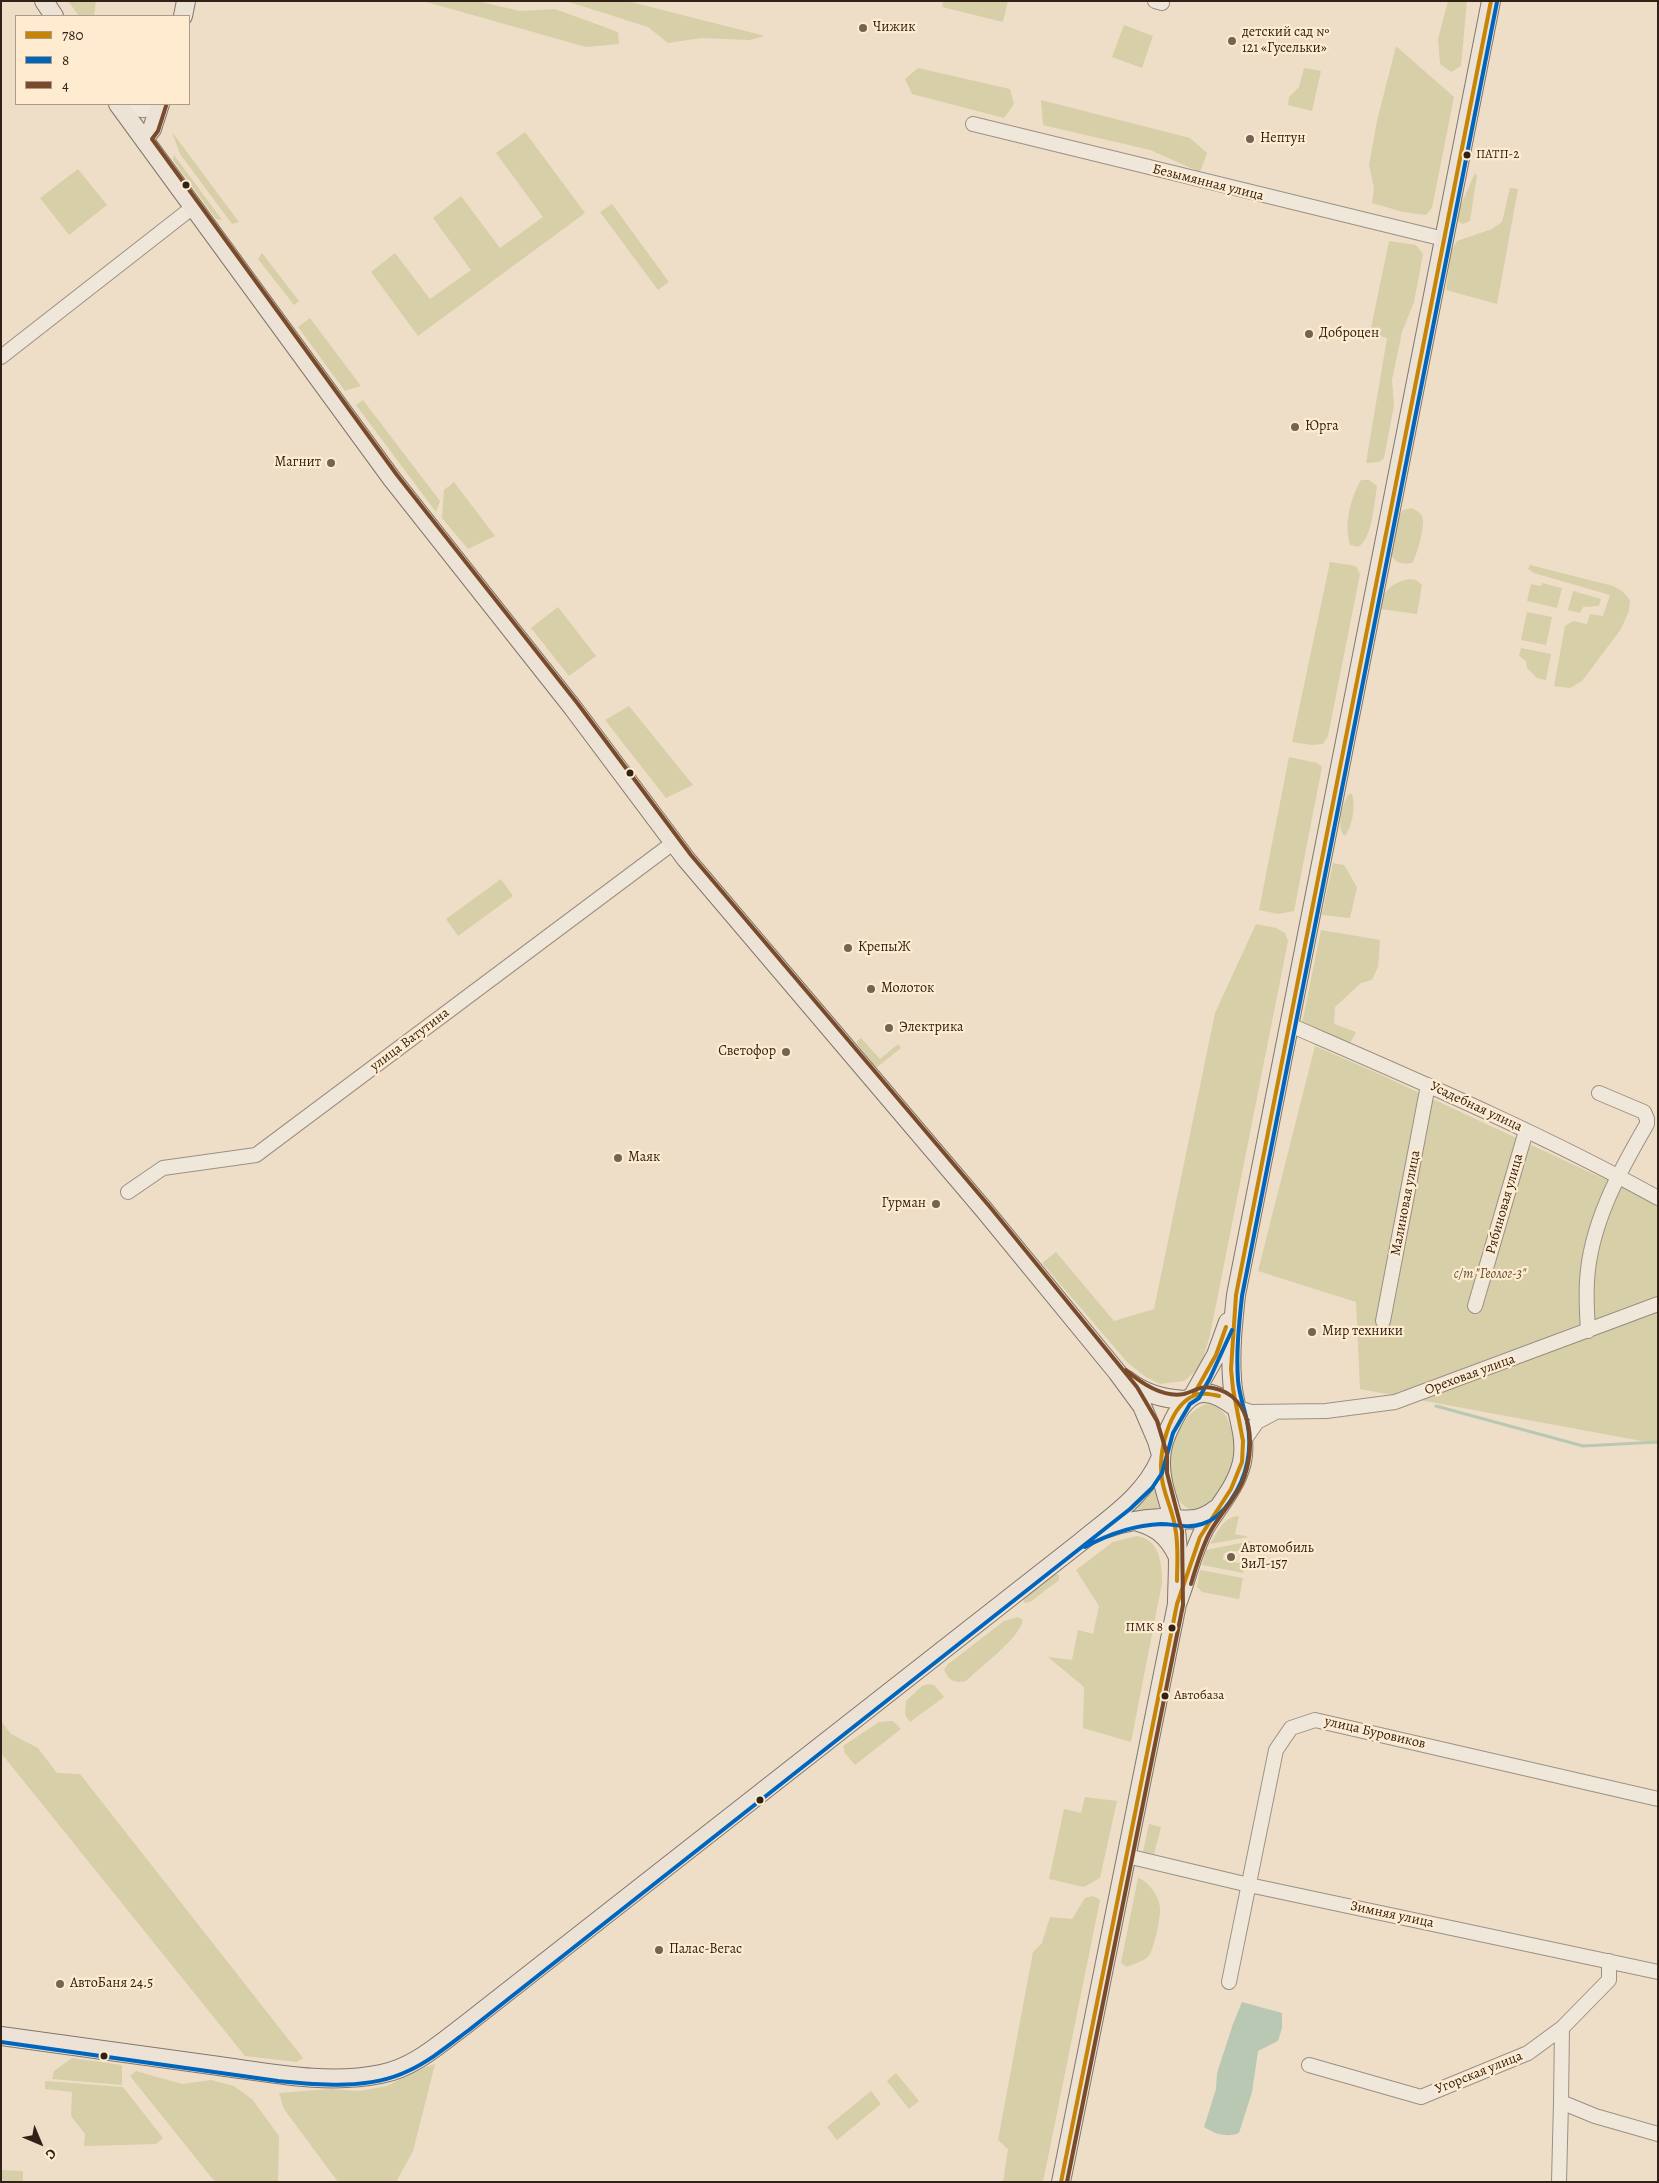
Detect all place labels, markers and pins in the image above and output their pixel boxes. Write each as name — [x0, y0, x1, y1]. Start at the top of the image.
place label: Чижик — [873, 20, 915, 36]
marker: Чижик — [857, 22, 869, 34]
place label: детский сад № 121 «Гусельки» — [1242, 25, 1329, 58]
marker: детский сад № 121 «Гусельки» — [1226, 35, 1238, 47]
place label: Нептун — [1260, 131, 1305, 147]
marker: Нептун — [1244, 133, 1256, 145]
place label: ПАТП-2 — [1476, 147, 1519, 163]
marker: ПАТП-2 — [1462, 150, 1472, 160]
unlabelled marker — [181, 180, 191, 190]
place label: Доброцен — [1319, 326, 1379, 342]
marker: Доброцен — [1303, 328, 1315, 340]
place label: Юрга — [1305, 419, 1339, 435]
marker: Юрга — [1289, 421, 1301, 433]
place label: Магнит — [274, 455, 321, 471]
marker: Магнит — [325, 457, 337, 469]
unlabelled marker — [625, 768, 635, 778]
place label: КрепыЖ — [858, 940, 910, 956]
marker: КрепыЖ — [842, 942, 854, 954]
place label: Молоток — [881, 981, 934, 997]
marker: Молоток — [865, 983, 877, 995]
place label: Электрика — [899, 1020, 963, 1036]
marker: Электрика — [883, 1022, 895, 1034]
place label: Светофор — [718, 1044, 776, 1060]
marker: Светофор — [780, 1046, 792, 1058]
place label: Маяк — [628, 1150, 660, 1166]
marker: Маяк — [612, 1152, 624, 1164]
place label: Гурман — [881, 1196, 926, 1212]
marker: Гурман — [930, 1198, 942, 1210]
place label: Мир техники — [1322, 1324, 1403, 1340]
marker: Мир техники — [1306, 1326, 1318, 1338]
place label: Автомобиль ЗиЛ-157 — [1241, 1541, 1314, 1574]
marker: Автомобиль ЗиЛ-157 — [1225, 1551, 1237, 1563]
place label: ПМК 8 — [1126, 1620, 1163, 1636]
marker: ПМК 8 — [1167, 1623, 1177, 1633]
place label: Автобаза — [1174, 1688, 1224, 1704]
marker: Автобаза — [1160, 1691, 1170, 1701]
unlabelled marker — [755, 1795, 765, 1805]
place label: Палас-Вегас — [669, 1942, 742, 1958]
marker: Палас-Вегас — [653, 1944, 665, 1956]
place label: АвтоБаня 24.5 — [70, 1976, 153, 1992]
marker: АвтоБаня 24.5 — [54, 1978, 66, 1990]
unlabelled marker — [99, 2051, 109, 2061]

